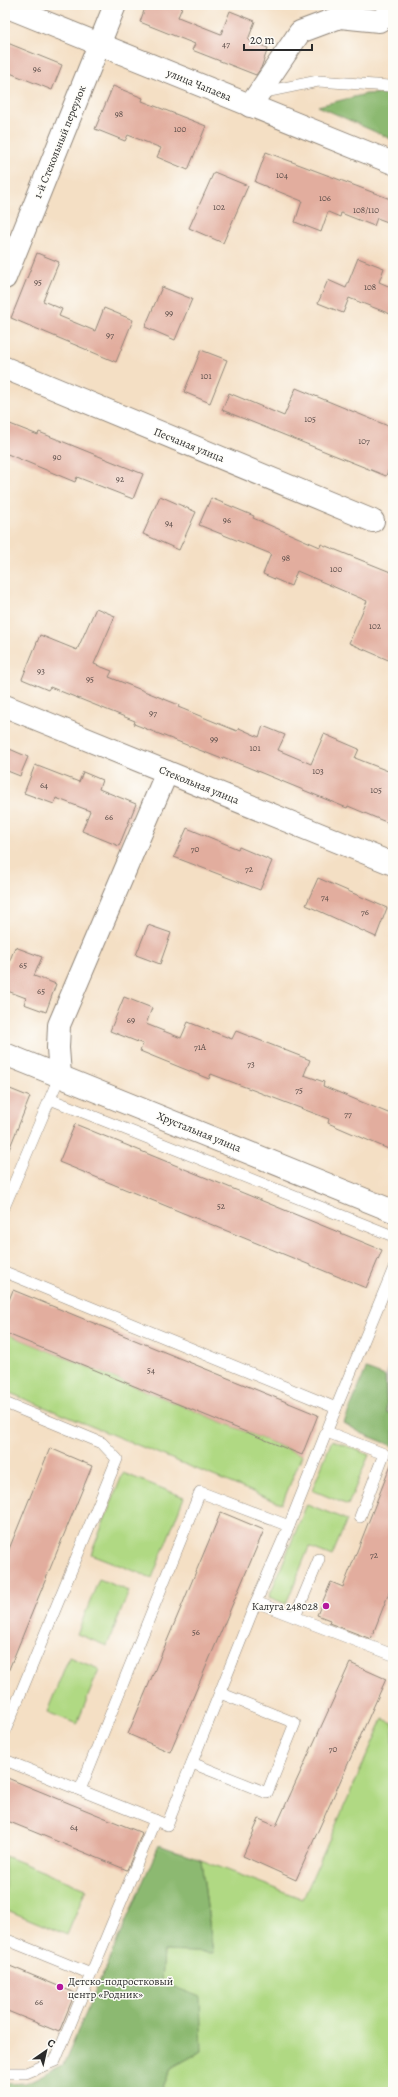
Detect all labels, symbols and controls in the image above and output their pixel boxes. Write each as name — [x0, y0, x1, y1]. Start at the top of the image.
scale bar — [244, 26, 312, 52]
text: 20 m — [250, 32, 274, 48]
house number: 47 — [222, 38, 230, 50]
house number: 96 — [33, 63, 41, 75]
street label: улица Чапаева — [164, 65, 234, 105]
street label: 1-й Стекольный переулок — [30, 83, 90, 201]
house number: 98 — [115, 108, 123, 120]
house number: 100 — [174, 123, 187, 135]
house number: 104 — [276, 169, 288, 181]
house number: 106 — [319, 192, 331, 204]
house number: 102 — [213, 201, 226, 213]
house number: 108/110 — [353, 204, 379, 216]
house number: 95 — [34, 276, 42, 288]
house number: 108 — [364, 281, 376, 293]
house number: 99 — [165, 307, 173, 319]
house number: 97 — [106, 329, 114, 341]
house number: 101 — [201, 370, 211, 382]
house number: 105 — [304, 413, 316, 425]
street label: Песчаная улица — [152, 424, 227, 466]
house number: 107 — [358, 435, 370, 447]
house number: 90 — [53, 451, 62, 463]
house number: 92 — [116, 473, 125, 485]
house number: 96 — [223, 514, 231, 526]
house number: 94 — [165, 517, 173, 529]
house number: 98 — [282, 552, 290, 564]
house number: 100 — [330, 563, 343, 575]
house number: 102 — [369, 620, 382, 632]
house number: 93 — [37, 665, 45, 677]
house number: 95 — [86, 673, 94, 685]
house number: 97 — [149, 707, 157, 719]
house number: 99 — [210, 733, 218, 745]
house number: 101 — [250, 742, 260, 754]
street label: Стекольная улица — [157, 762, 242, 808]
house number: 103 — [312, 765, 324, 777]
house number: 64 — [40, 779, 48, 791]
house number: 105 — [370, 784, 382, 796]
house number: 66 — [105, 811, 113, 823]
house number: 70 — [191, 843, 199, 855]
house number: 72 — [245, 863, 254, 875]
house number: 74 — [321, 891, 329, 903]
house number: 76 — [361, 906, 369, 918]
house number: 65 — [19, 959, 27, 971]
house number: 65 — [37, 985, 45, 997]
house number: 69 — [127, 1014, 135, 1026]
house number: 71А — [194, 1041, 207, 1053]
house number: 73 — [247, 1058, 255, 1070]
house number: 75 — [295, 1084, 303, 1096]
street label: Хрустальная улица — [155, 1108, 244, 1156]
house number: 77 — [344, 1108, 352, 1120]
house number: 52 — [217, 1200, 226, 1212]
house number: 54 — [147, 1364, 155, 1376]
house number: 72 — [370, 1549, 379, 1561]
place label: Калуга 248028 — [252, 1599, 318, 1614]
marker: Калуга 248028 — [321, 1601, 331, 1611]
house number: 56 — [192, 1626, 200, 1638]
house number: 70 — [329, 1743, 337, 1755]
house number: 64 — [70, 1821, 78, 1833]
place label: Детско-подростковый центр «Родник» — [68, 1974, 173, 2002]
marker: Детско-подростковый центр «Родник» — [55, 1982, 65, 1992]
house number: 66 — [35, 1996, 43, 2008]
north arrow — [26, 2031, 66, 2071]
text: С — [44, 2035, 58, 2051]

